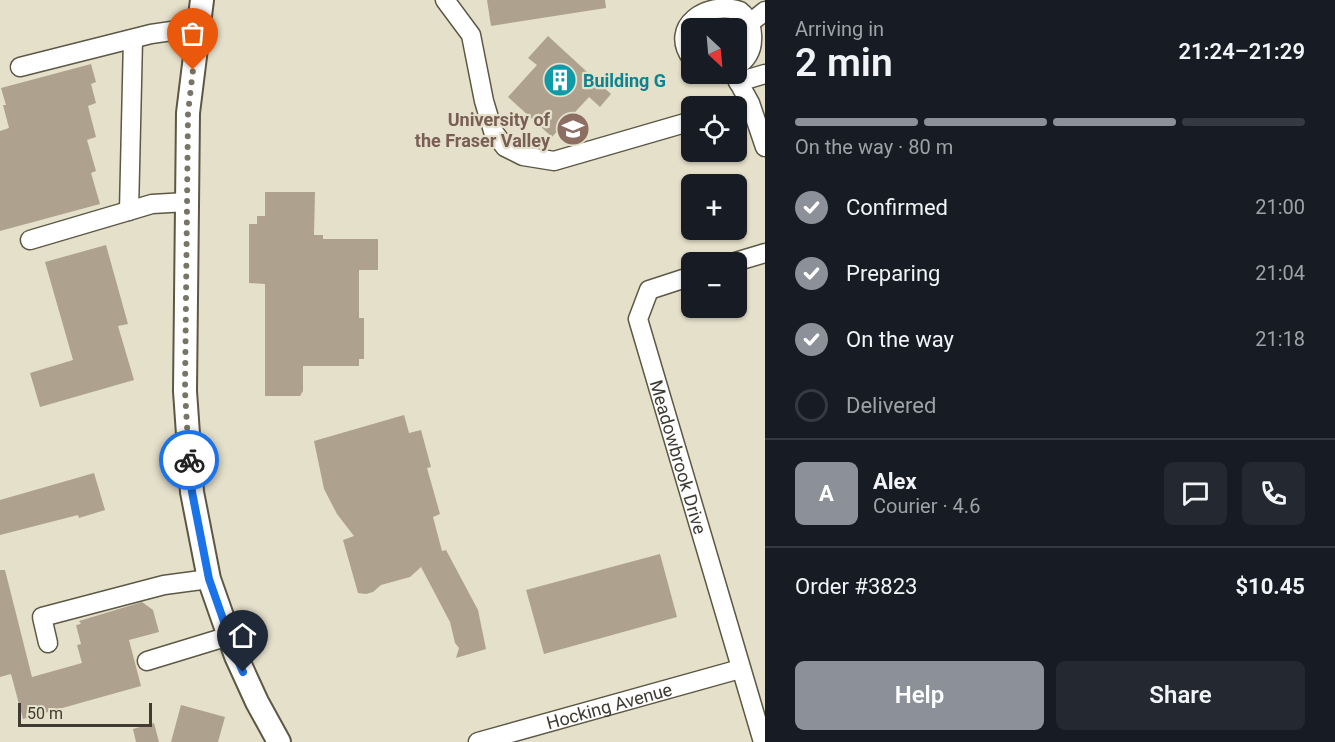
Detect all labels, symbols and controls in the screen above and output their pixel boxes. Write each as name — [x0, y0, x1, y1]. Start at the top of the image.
pin — [167, 8, 218, 70]
icon: bag — [176, 17, 209, 50]
text: Arriving in — [795, 17, 884, 41]
north arrow — [681, 18, 747, 84]
map controls — [681, 18, 747, 318]
text: 21:24–21:29 — [1178, 39, 1305, 64]
text: 2 min — [795, 40, 893, 86]
building icon: Building G — [542, 62, 578, 98]
place label: Building G — [583, 70, 666, 91]
button: locate — [681, 96, 747, 162]
place label: University of the Fraser Valley — [415, 109, 551, 151]
school or university icon: University of the Fraser Valley — [555, 111, 591, 147]
text: On the way · 80 m — [795, 135, 953, 159]
button: + — [681, 174, 747, 240]
icon: check — [795, 191, 828, 224]
text: Confirmed — [846, 195, 948, 220]
text: 21:00 — [1255, 195, 1305, 219]
button: − — [681, 252, 747, 318]
icon: check — [795, 257, 828, 290]
text: Preparing — [846, 261, 940, 286]
text: 21:04 — [1255, 261, 1305, 285]
icon: check — [795, 323, 828, 356]
text: On the way — [846, 327, 954, 352]
text: 21:18 — [1255, 327, 1305, 351]
street label: Meadowbrook Drive — [646, 377, 711, 536]
text: Delivered — [846, 393, 936, 418]
courier — [159, 430, 219, 490]
icon: bike — [173, 444, 206, 477]
button: chat — [1164, 462, 1227, 525]
button: phone — [1242, 462, 1305, 525]
text: Alex — [873, 469, 917, 494]
text: A — [819, 481, 834, 506]
text: Courier · 4.6 — [873, 494, 980, 518]
text: Order #3823 — [795, 574, 917, 599]
text: $10.45 — [1236, 574, 1305, 599]
pin — [217, 610, 268, 672]
icon: home — [226, 619, 259, 652]
button: Help — [795, 661, 1044, 730]
button: Share — [1056, 661, 1305, 730]
street label: Hocking Avenue — [544, 678, 674, 733]
scale bar — [18, 700, 152, 728]
text: 50 m — [27, 704, 63, 723]

